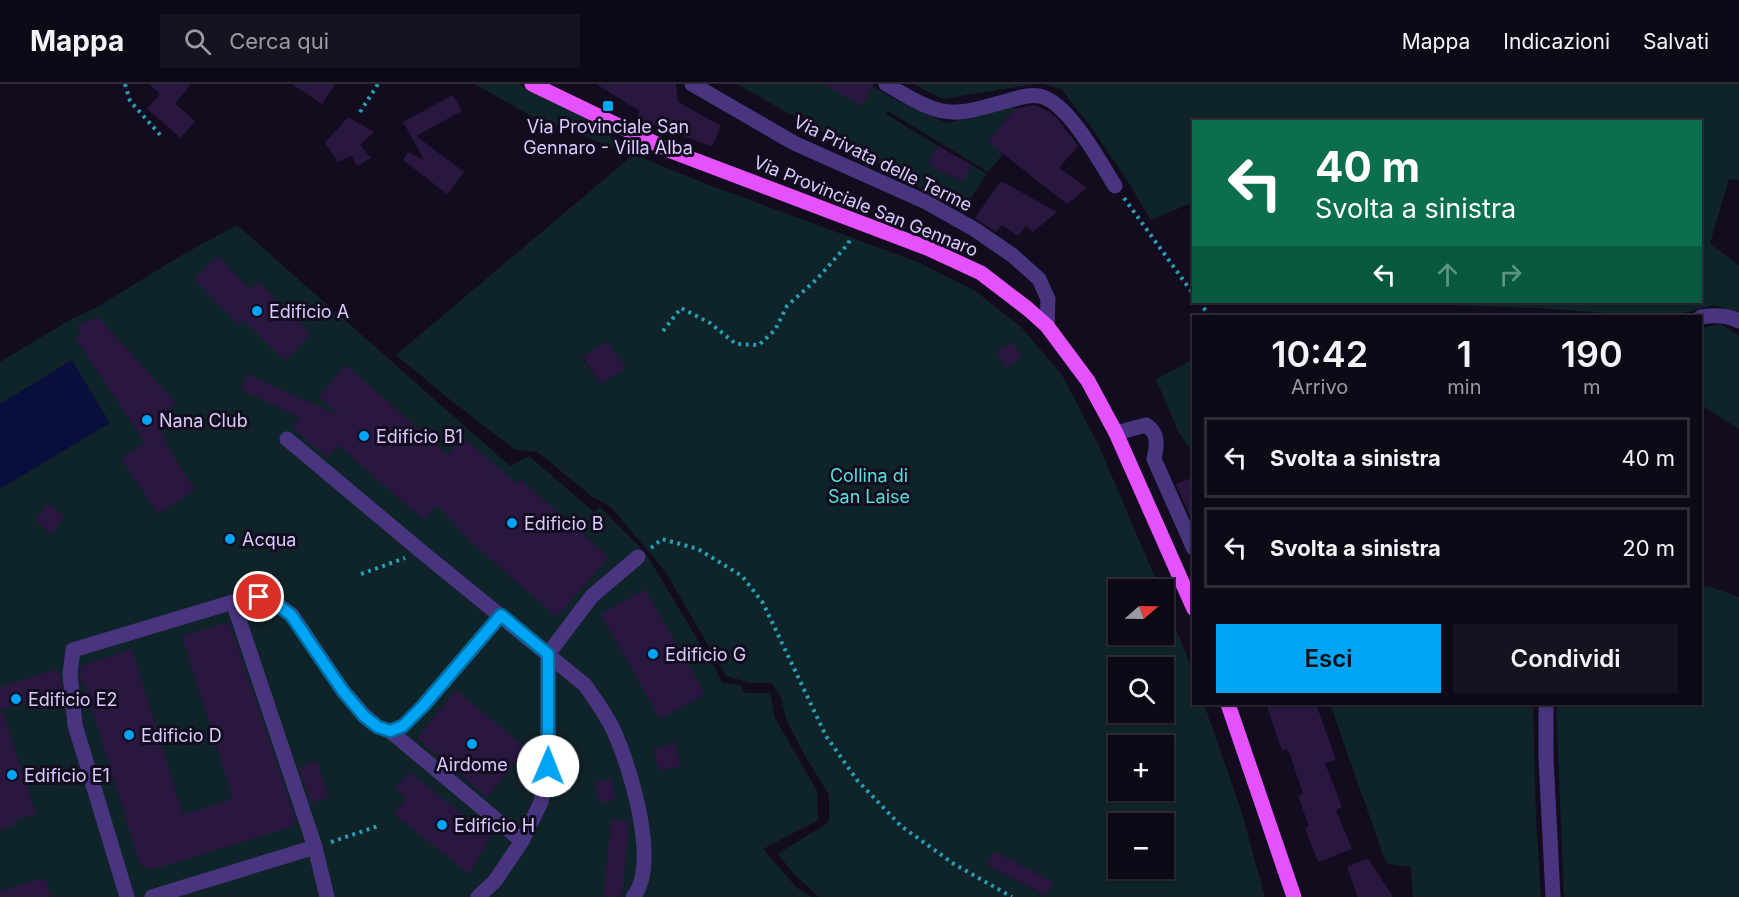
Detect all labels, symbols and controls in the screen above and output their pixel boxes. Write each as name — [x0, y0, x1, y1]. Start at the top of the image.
search box — [160, 14, 580, 68]
text: Mappa — [30, 24, 124, 58]
icon: search — [181, 25, 214, 58]
text: Cerca qui — [229, 28, 329, 54]
text: Mappa — [1402, 29, 1470, 54]
text: Indicazioni — [1503, 29, 1610, 54]
text: Salvati — [1643, 29, 1709, 54]
marker: Via Provinciale San Gennaro - Villa Alba — [601, 99, 615, 113]
street label: Via Privata delle Terme — [790, 111, 976, 215]
place label: Via Provinciale San Gennaro - Villa Alba — [523, 116, 693, 158]
text: 40 m — [1315, 141, 1420, 192]
icon: left — [1216, 144, 1294, 222]
street label: Via Provinciale San Gennaro — [751, 151, 981, 261]
text: Svolta a sinistra — [1315, 192, 1516, 225]
icon: left — [1368, 258, 1401, 291]
icon: ahead — [1431, 258, 1464, 291]
icon: right — [1494, 258, 1527, 291]
place label: Edificio A — [269, 301, 349, 322]
marker: Edificio A — [250, 304, 264, 318]
text: 10:42 — [1271, 332, 1368, 376]
text: 1 — [1457, 332, 1472, 376]
text: 190 — [1561, 332, 1623, 376]
text: Arrivo — [1291, 375, 1348, 399]
text: min — [1447, 375, 1482, 399]
text: m — [1583, 375, 1601, 399]
place label: Nana Club — [159, 410, 248, 431]
marker: Nana Club — [140, 413, 154, 427]
place label: Edificio B1 — [376, 426, 463, 447]
marker: Edificio B1 — [357, 429, 371, 443]
icon: left — [1219, 441, 1252, 474]
text: Svolta a sinistra — [1270, 445, 1441, 471]
text: 40 m — [1621, 445, 1675, 471]
park label: Collina di San Laise — [828, 465, 910, 507]
place label: Edificio B — [524, 513, 604, 534]
marker: Edificio B — [505, 516, 519, 530]
place label: Acqua — [242, 529, 296, 550]
icon: left — [1219, 531, 1252, 564]
marker: Acqua — [223, 532, 237, 546]
text: Svolta a sinistra — [1270, 535, 1441, 561]
text: 20 m — [1622, 535, 1675, 561]
pin — [233, 571, 284, 622]
north arrow — [1108, 579, 1174, 645]
map controls — [1108, 579, 1174, 879]
icon: arrive — [242, 580, 275, 613]
button: Esci — [1216, 624, 1441, 693]
button: Condividi — [1453, 624, 1678, 693]
place label: Edificio G — [665, 644, 746, 665]
marker: Edificio G — [646, 647, 660, 661]
button: search — [1108, 657, 1174, 723]
place label: Edificio E2 — [28, 689, 118, 710]
marker: Edificio E2 — [9, 692, 23, 706]
place label: Edificio D — [141, 725, 222, 746]
marker: Edificio D — [122, 728, 136, 742]
position arrow — [516, 734, 580, 798]
button: + — [1108, 735, 1174, 801]
marker: Airdome — [465, 737, 479, 751]
place label: Airdome — [436, 754, 508, 775]
place label: Edificio E1 — [24, 765, 110, 786]
marker: Edificio E1 — [5, 768, 19, 782]
button: − — [1108, 813, 1174, 879]
place label: Edificio H — [454, 815, 535, 836]
marker: Edificio H — [435, 818, 449, 832]

